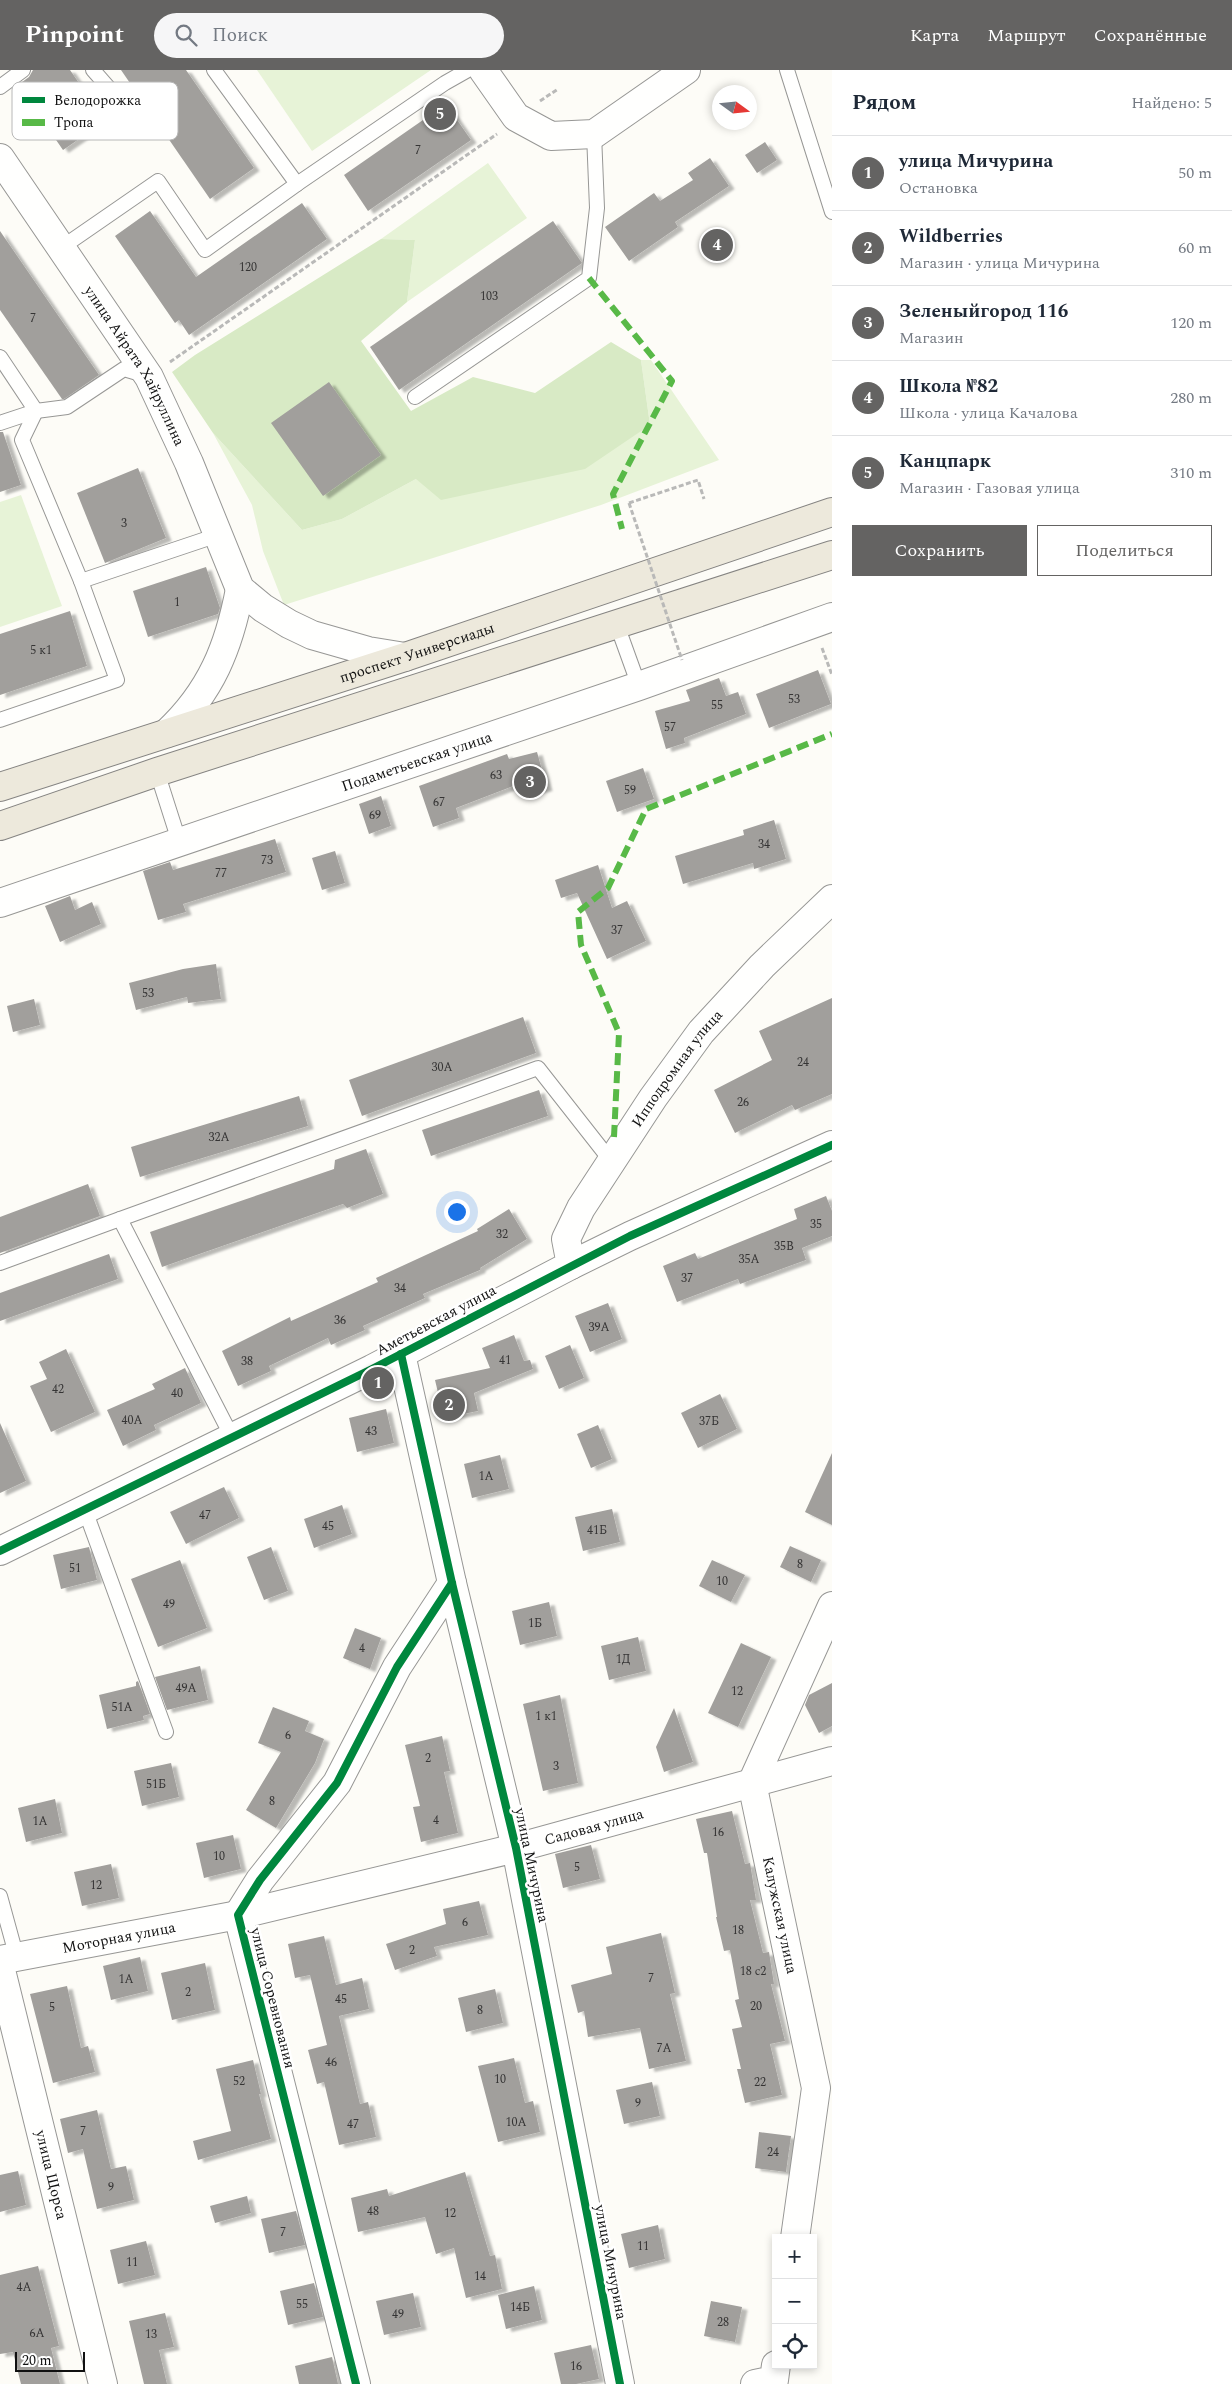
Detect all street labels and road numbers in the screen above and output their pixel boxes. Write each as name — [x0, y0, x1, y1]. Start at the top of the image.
street label: улица Айрата Хайруллина — [77, 280, 191, 451]
street label: проспект Универсиады — [337, 616, 498, 689]
street label: Подаметьевская улица — [338, 726, 496, 798]
street label: Ипподромная улица — [626, 1004, 729, 1132]
street label: Аметьевская улица — [372, 1279, 501, 1362]
street label: Садовая улица — [542, 1802, 647, 1852]
street label: улица Мичурина — [508, 1805, 555, 1925]
street label: Калужская улица — [756, 1854, 803, 1976]
street label: Моторная улица — [60, 1916, 178, 1960]
street label: улица Соревнования — [244, 1924, 301, 2071]
street label: улица Щорса — [29, 2127, 73, 2223]
street label: улица Мичурина — [588, 2202, 633, 2322]

